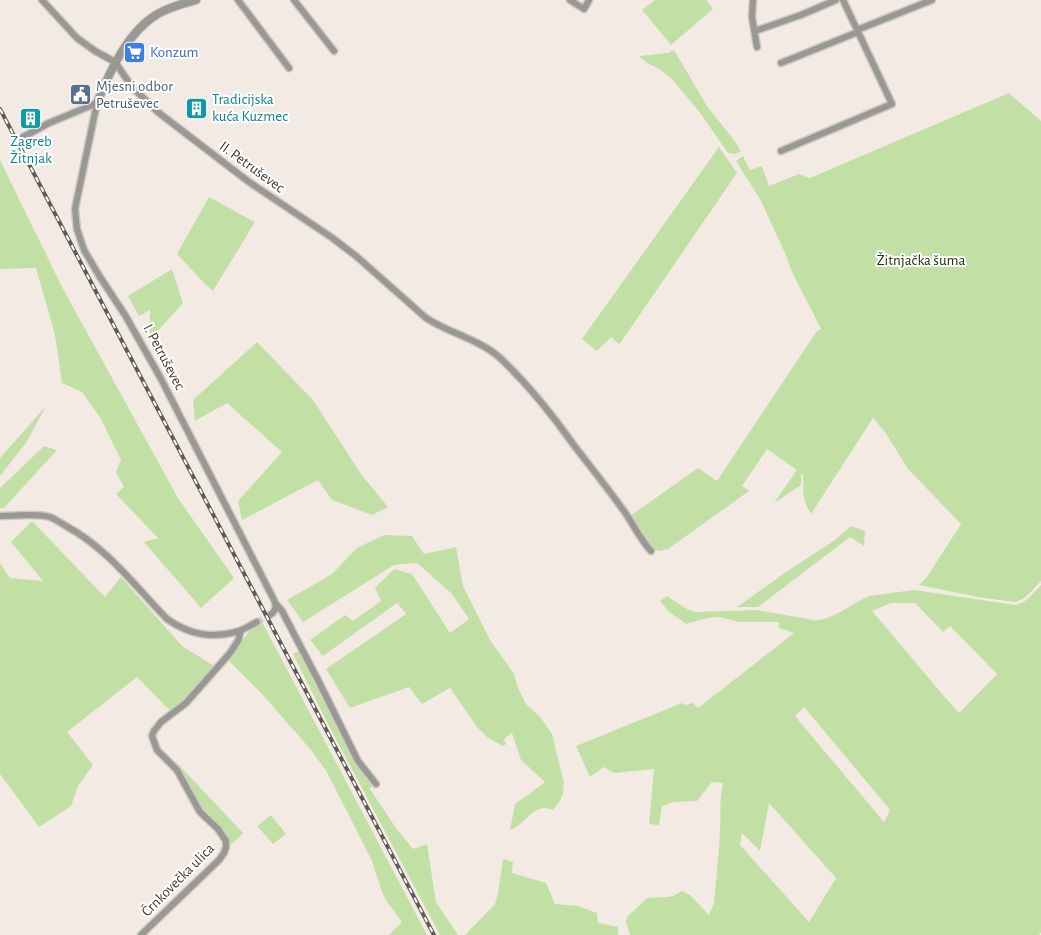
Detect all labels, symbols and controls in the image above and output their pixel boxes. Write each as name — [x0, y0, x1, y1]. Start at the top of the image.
supermarket icon: Konzum — [122, 40, 146, 64]
place label: Konzum — [150, 45, 199, 60]
place label: Mjesni odbor Petruševec — [96, 79, 173, 111]
public building icon: Mjesni odbor Petruševec — [68, 83, 92, 107]
place label: Tradicijska kuća Kuzmec — [212, 92, 288, 124]
building icon: Tradicijska kuća Kuzmec — [184, 96, 208, 120]
building icon: Zagreb Žitnjak — [19, 106, 43, 130]
place label: Zagreb Žitnjak — [10, 134, 52, 166]
street label: II. Petruševec — [217, 139, 287, 196]
park label: Žitnjačka šuma — [877, 252, 965, 268]
street label: I. Petruševec — [140, 322, 188, 393]
street label: Črnkovečka ulica — [138, 840, 217, 919]

